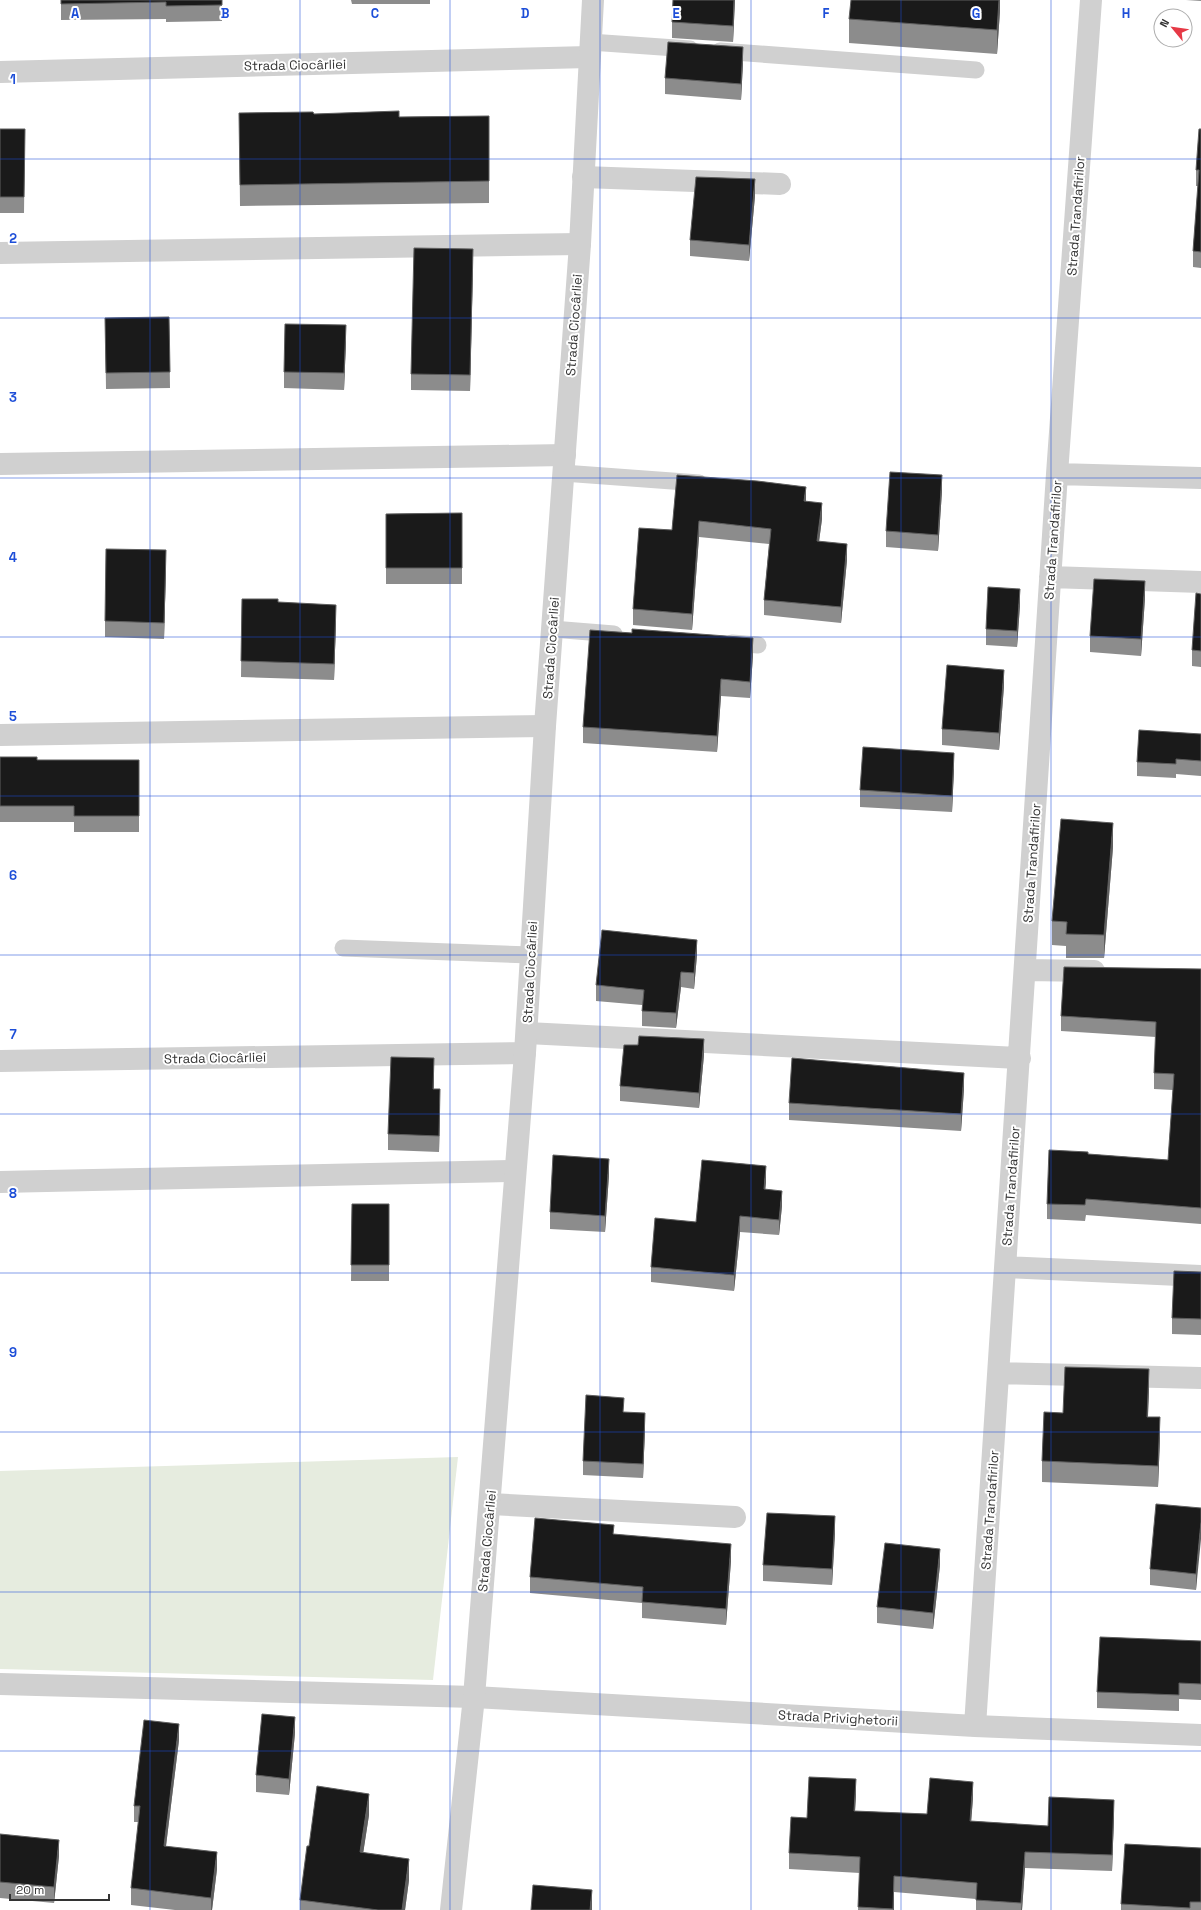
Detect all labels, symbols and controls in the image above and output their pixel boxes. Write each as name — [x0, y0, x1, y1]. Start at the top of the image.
text: A — [71, 5, 80, 22]
text: B — [221, 5, 230, 22]
text: C — [371, 5, 379, 22]
text: D — [521, 5, 530, 22]
text: E — [672, 5, 680, 22]
text: F — [823, 5, 830, 22]
text: G — [972, 5, 980, 22]
text: H — [1122, 5, 1130, 22]
north arrow — [1153, 8, 1193, 48]
text: N — [1156, 17, 1172, 30]
street label: Strada Ciocârliei — [244, 56, 346, 74]
text: 1 — [10, 71, 16, 88]
street label: Strada Trandafirilor — [1063, 156, 1089, 276]
text: 2 — [9, 230, 17, 247]
street label: Strada Ciocârliei — [562, 273, 586, 377]
text: 3 — [9, 389, 17, 406]
street label: Strada Trandafirilor — [1040, 480, 1066, 600]
text: 4 — [9, 549, 17, 566]
street label: Strada Ciocârliei — [539, 596, 563, 700]
text: 5 — [9, 708, 17, 725]
street label: Strada Trandafirilor — [1019, 803, 1045, 923]
text: 6 — [9, 867, 17, 884]
street label: Strada Ciocârliei — [519, 921, 541, 1023]
text: 7 — [9, 1026, 17, 1043]
street label: Strada Ciocârliei — [164, 1049, 266, 1067]
street label: Strada Trandafirilor — [998, 1126, 1024, 1246]
text: 8 — [9, 1185, 17, 1202]
text: 9 — [9, 1344, 17, 1361]
street label: Strada Trandafirilor — [977, 1450, 1003, 1570]
street label: Strada Ciocârliei — [474, 1489, 500, 1593]
street label: Strada Privighetorii — [778, 1706, 898, 1730]
scale bar — [10, 1876, 109, 1902]
text: 20 m — [16, 1882, 44, 1898]

